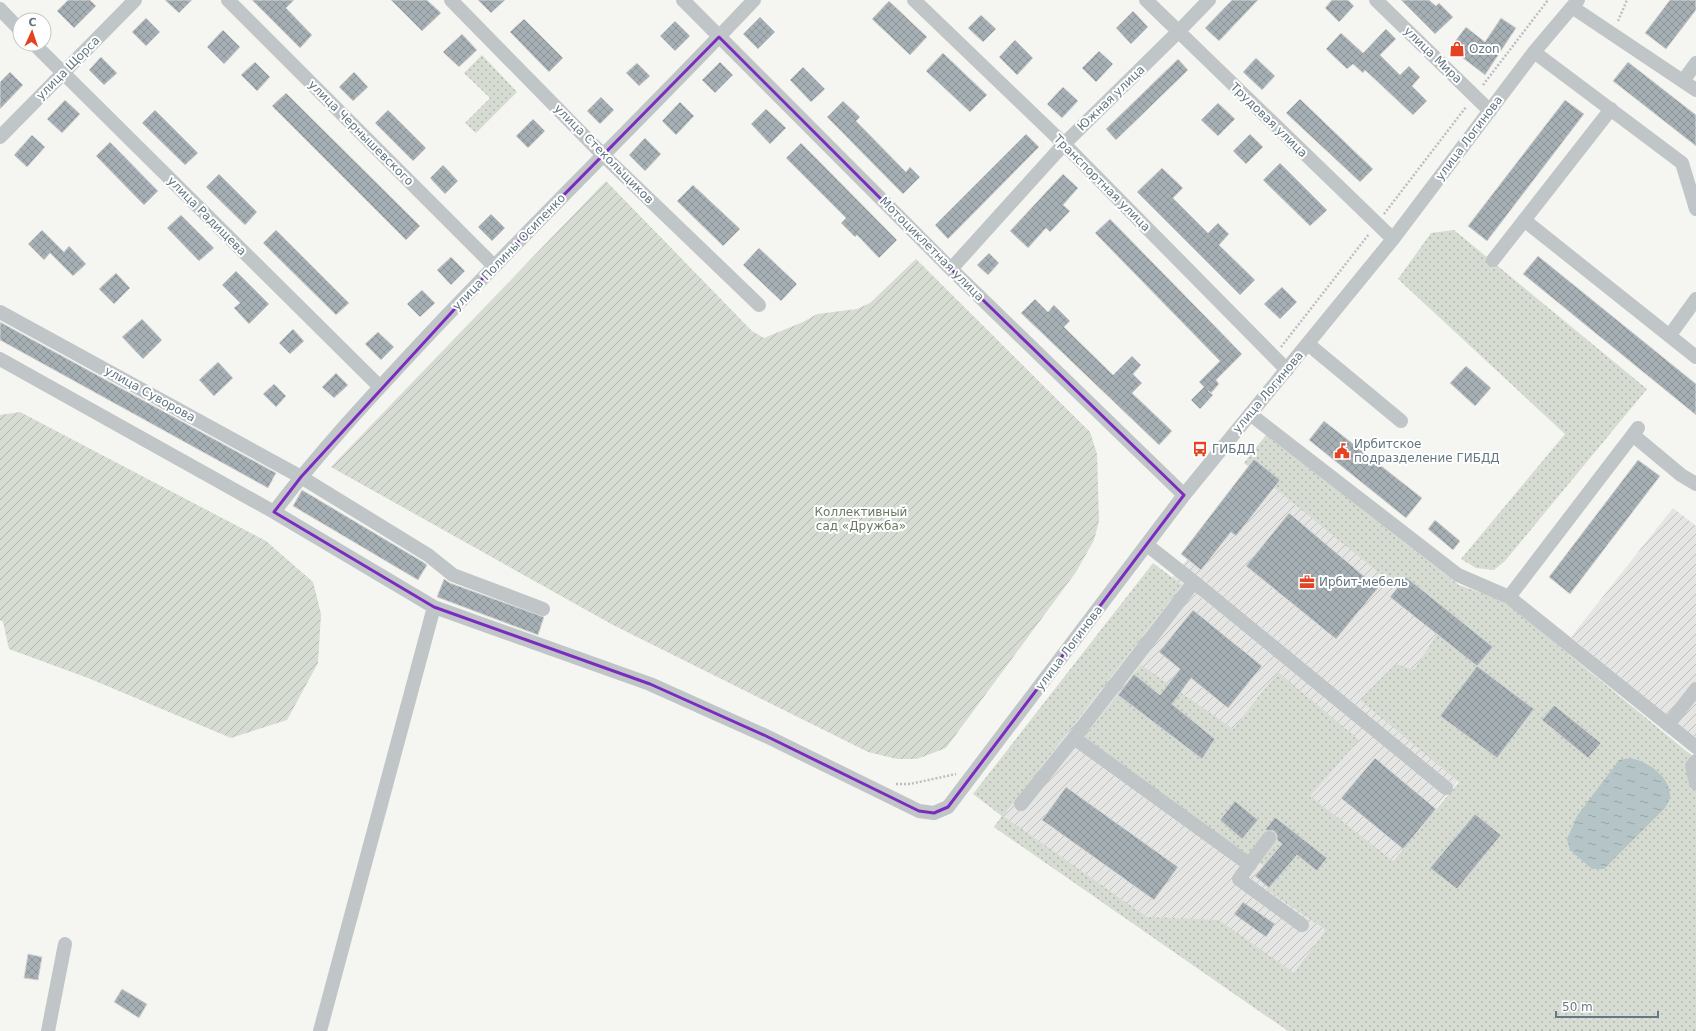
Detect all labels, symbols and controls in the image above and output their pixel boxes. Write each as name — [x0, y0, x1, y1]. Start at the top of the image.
north arrow — [12, 12, 52, 52]
text: С — [28, 16, 37, 29]
street label: улица Мира — [1401, 24, 1465, 86]
street label: улица Щорса — [33, 33, 103, 103]
shop icon: Ozon — [1448, 40, 1466, 58]
place label: Ozon — [1469, 42, 1500, 56]
street label: Южная улица — [1074, 62, 1148, 134]
street label: улица Чернышевского — [306, 78, 416, 188]
street label: Трудовая улица — [1227, 79, 1310, 160]
street label: улица Логинова — [1433, 93, 1505, 183]
street label: улица Стекольщиков — [551, 101, 657, 207]
street label: Транспортная улица — [1050, 131, 1153, 234]
street label: улица Радищева — [165, 174, 249, 258]
street label: улица Полины Осипенко — [450, 191, 568, 313]
street label: Мотоциклетная улица — [877, 194, 987, 304]
street label: улица Логинова — [1230, 348, 1306, 436]
street label: улица Суворова — [102, 363, 198, 425]
place label: Ирбитское подразделение ГИБДД — [1354, 437, 1500, 465]
bus stop icon: ГИБДД — [1191, 440, 1209, 458]
place label: ГИБДД — [1212, 442, 1255, 456]
public building icon: Ирбитское подразделение ГИБДД — [1333, 442, 1351, 460]
park label: Коллективный сад «Дружба» — [815, 505, 907, 533]
office icon: Ирбит-мебель — [1298, 573, 1316, 591]
place label: Ирбит-мебель — [1319, 575, 1408, 589]
street label: улица Логинова — [1033, 603, 1105, 693]
scale bar — [1556, 993, 1658, 1019]
text: 50 m — [1562, 1000, 1593, 1014]

